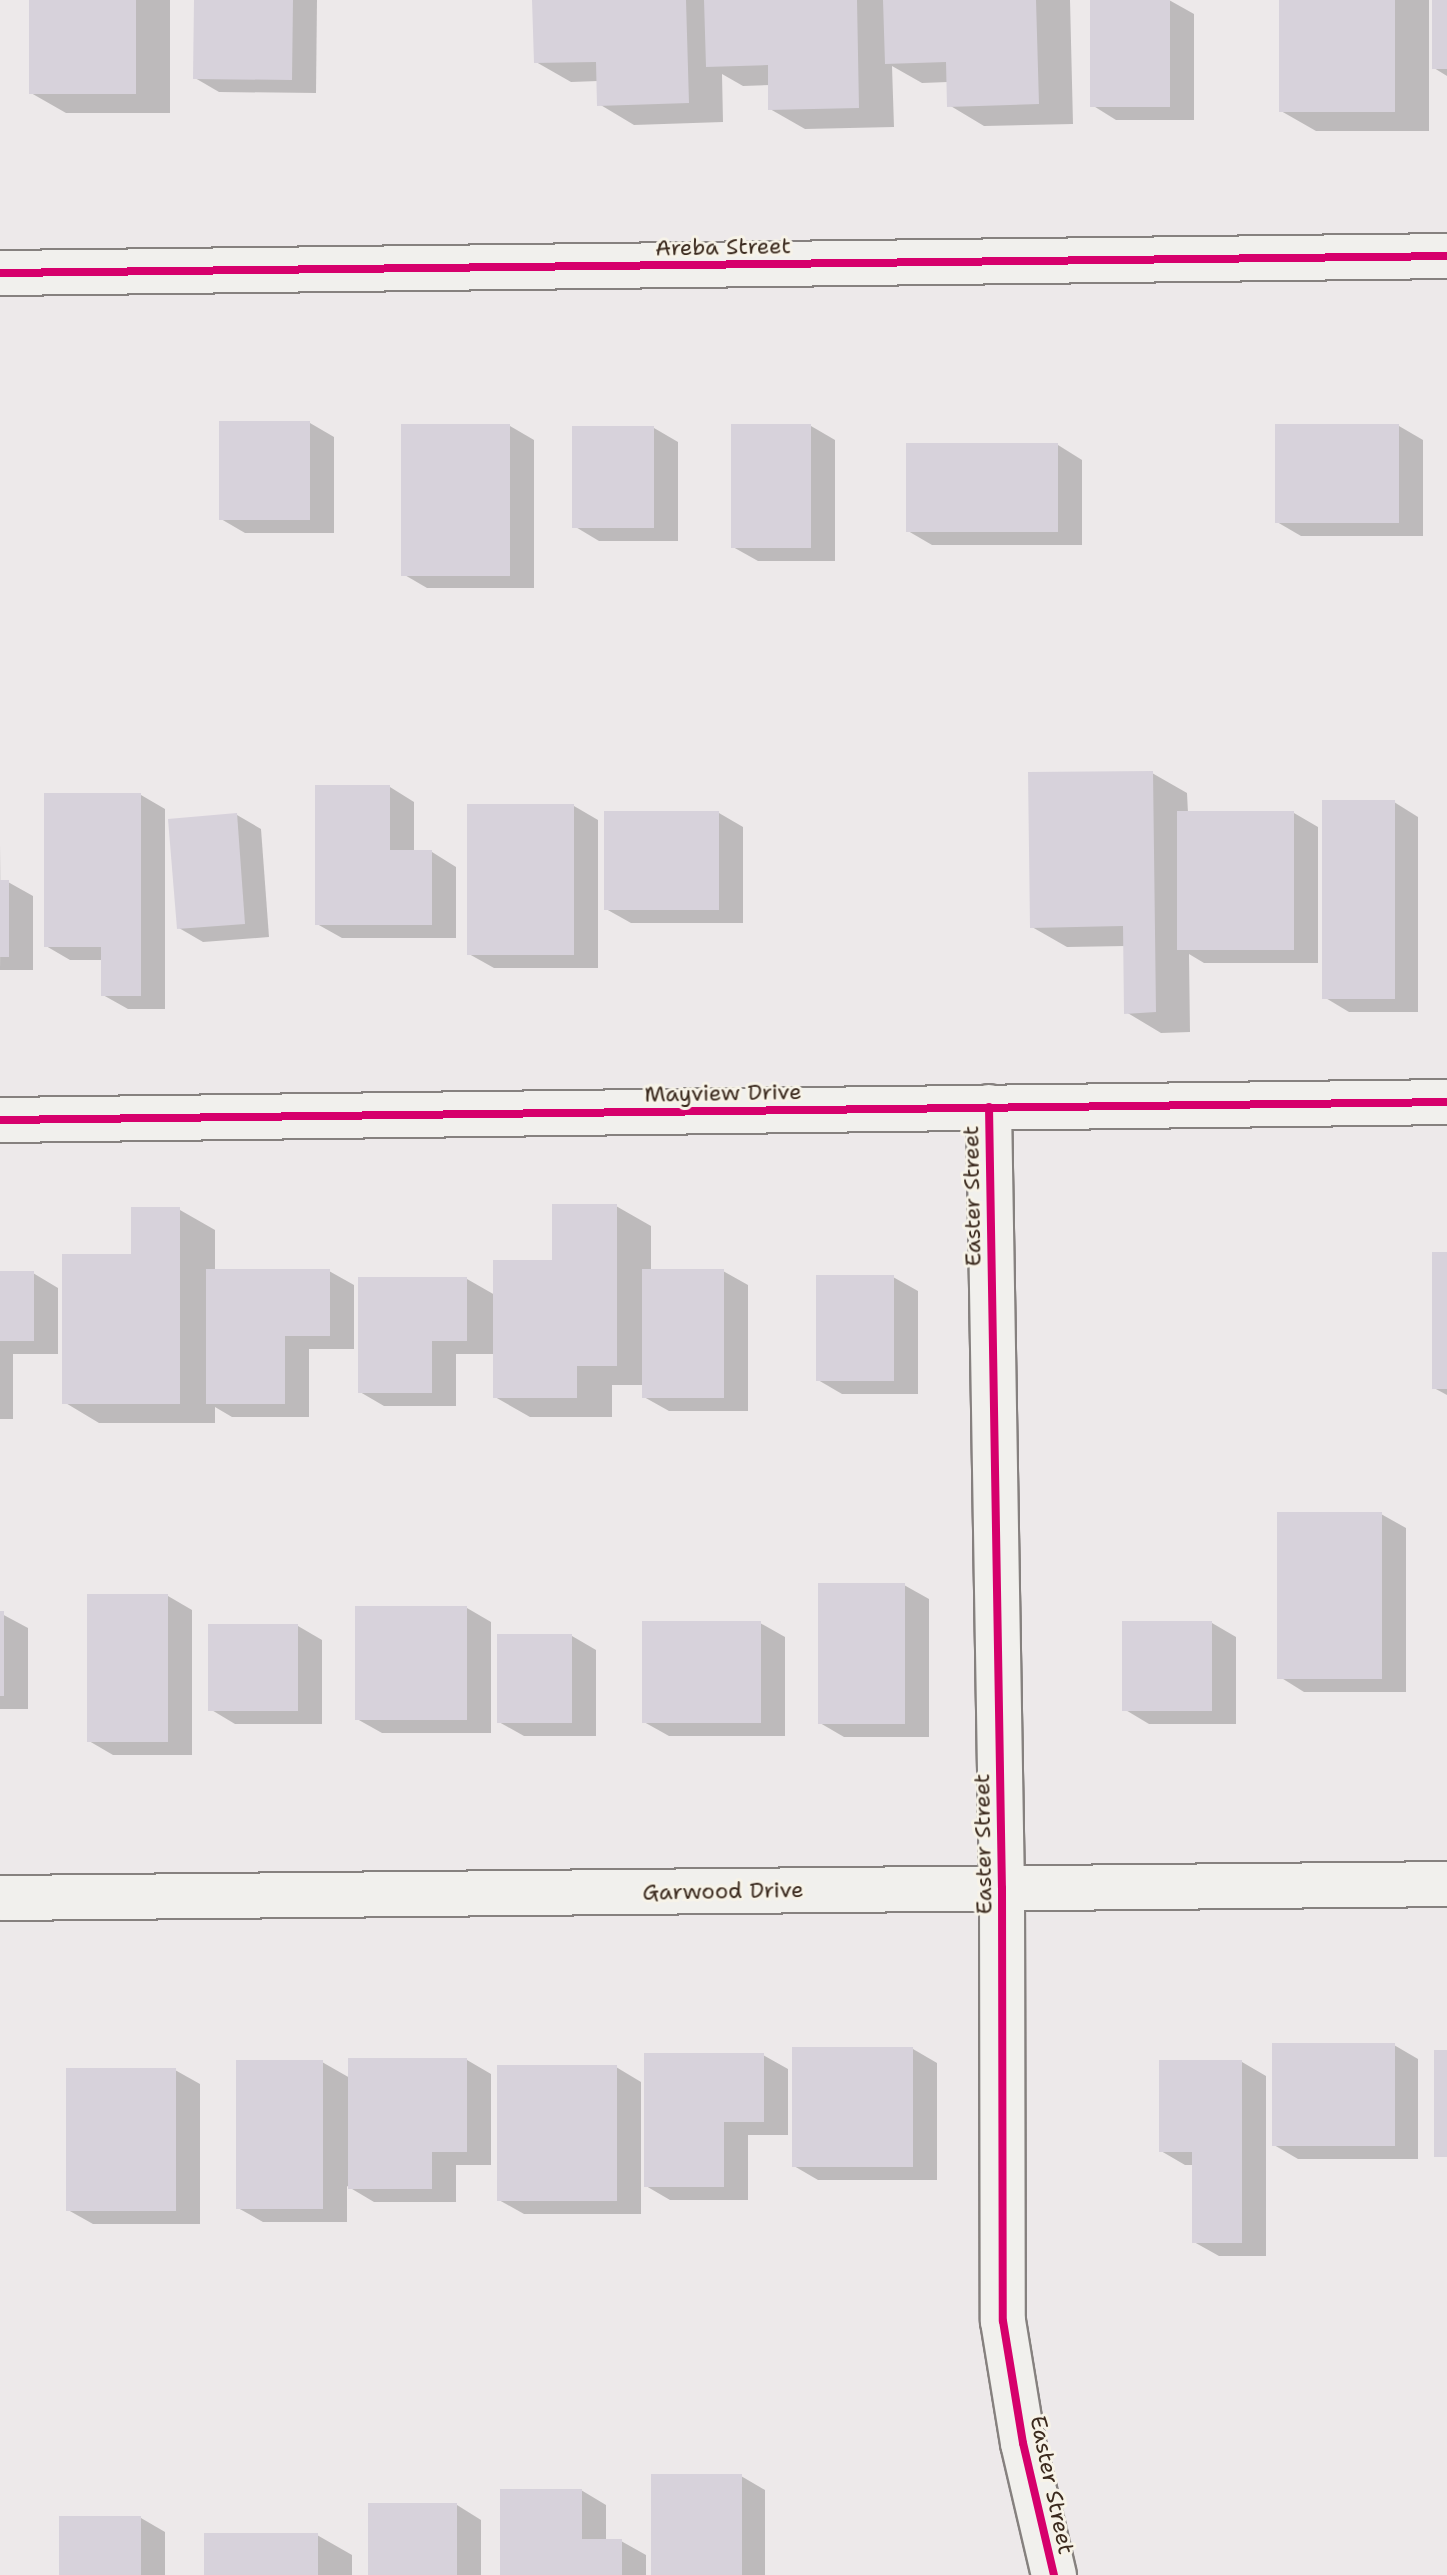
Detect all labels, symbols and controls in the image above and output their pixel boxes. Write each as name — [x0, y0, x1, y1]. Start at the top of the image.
street label: Areba Street — [655, 233, 791, 261]
street label: Mayview Drive — [644, 1078, 802, 1108]
street label: Easter Street — [958, 1125, 986, 1267]
street label: Easter Street — [969, 1773, 997, 1915]
street label: Garwood Drive — [642, 1876, 804, 1906]
street label: Easter Street — [1024, 2413, 1080, 2557]

